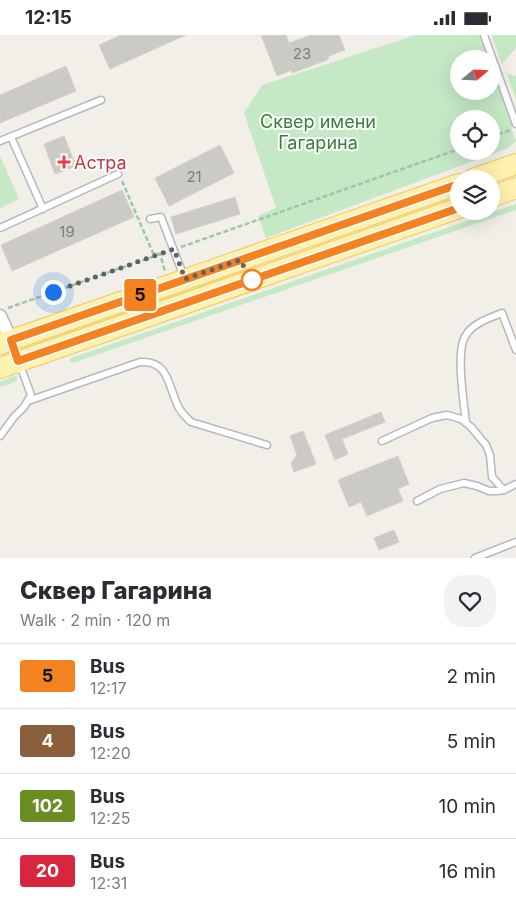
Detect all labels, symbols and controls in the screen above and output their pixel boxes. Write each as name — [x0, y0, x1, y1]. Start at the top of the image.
text: 12:15 — [25, 6, 72, 29]
house number: 23 — [293, 44, 311, 63]
north arrow — [450, 50, 500, 100]
map controls — [450, 50, 500, 220]
button: locate — [450, 110, 500, 160]
park label: Сквер имени Гагарина — [260, 111, 376, 153]
place label: Астра — [74, 152, 127, 173]
marker: Астра — [58, 156, 70, 168]
house number: 21 — [186, 167, 202, 186]
button: layers — [450, 170, 500, 220]
house number: 19 — [59, 222, 75, 241]
unlabelled marker — [241, 269, 263, 291]
line badge: 5 — [124, 279, 156, 311]
your location — [41, 280, 66, 305]
text: 5 — [134, 284, 146, 305]
button: heart — [444, 575, 496, 627]
text: Сквер Гагарина — [20, 576, 212, 605]
text: Walk · 2 min · 120 m — [20, 610, 170, 630]
text: Bus — [90, 655, 125, 678]
text: 5 — [42, 665, 53, 686]
text: 2 min — [447, 665, 496, 688]
text: 12:17 — [90, 678, 126, 698]
text: Bus — [90, 720, 125, 743]
text: 4 — [41, 730, 54, 751]
text: 5 min — [447, 730, 496, 753]
text: 12:20 — [90, 743, 131, 763]
text: Bus — [90, 785, 125, 808]
text: 102 — [32, 795, 63, 816]
text: 10 min — [438, 795, 496, 818]
text: 12:25 — [90, 808, 130, 828]
text: Bus — [90, 850, 125, 873]
text: 20 — [36, 860, 59, 881]
text: 16 min — [439, 860, 496, 883]
text: 12:31 — [90, 873, 127, 893]

